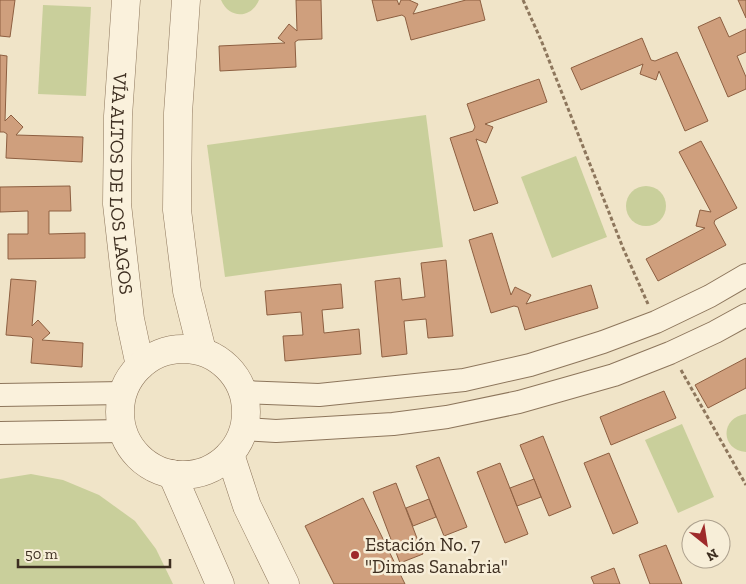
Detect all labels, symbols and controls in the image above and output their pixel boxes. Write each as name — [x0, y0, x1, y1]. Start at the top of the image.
street label: VÍA ALTOS DE LOS LAGOS — [105, 71, 139, 296]
north arrow — [681, 519, 731, 569]
place label: Estación No. 7 "Dimas Sanabria" — [365, 533, 508, 578]
scale bar — [18, 536, 170, 568]
text: 50 m — [25, 545, 58, 563]
text: N — [703, 545, 721, 565]
marker: Estación No. 7 "Dimas Sanabria" — [349, 549, 361, 561]

